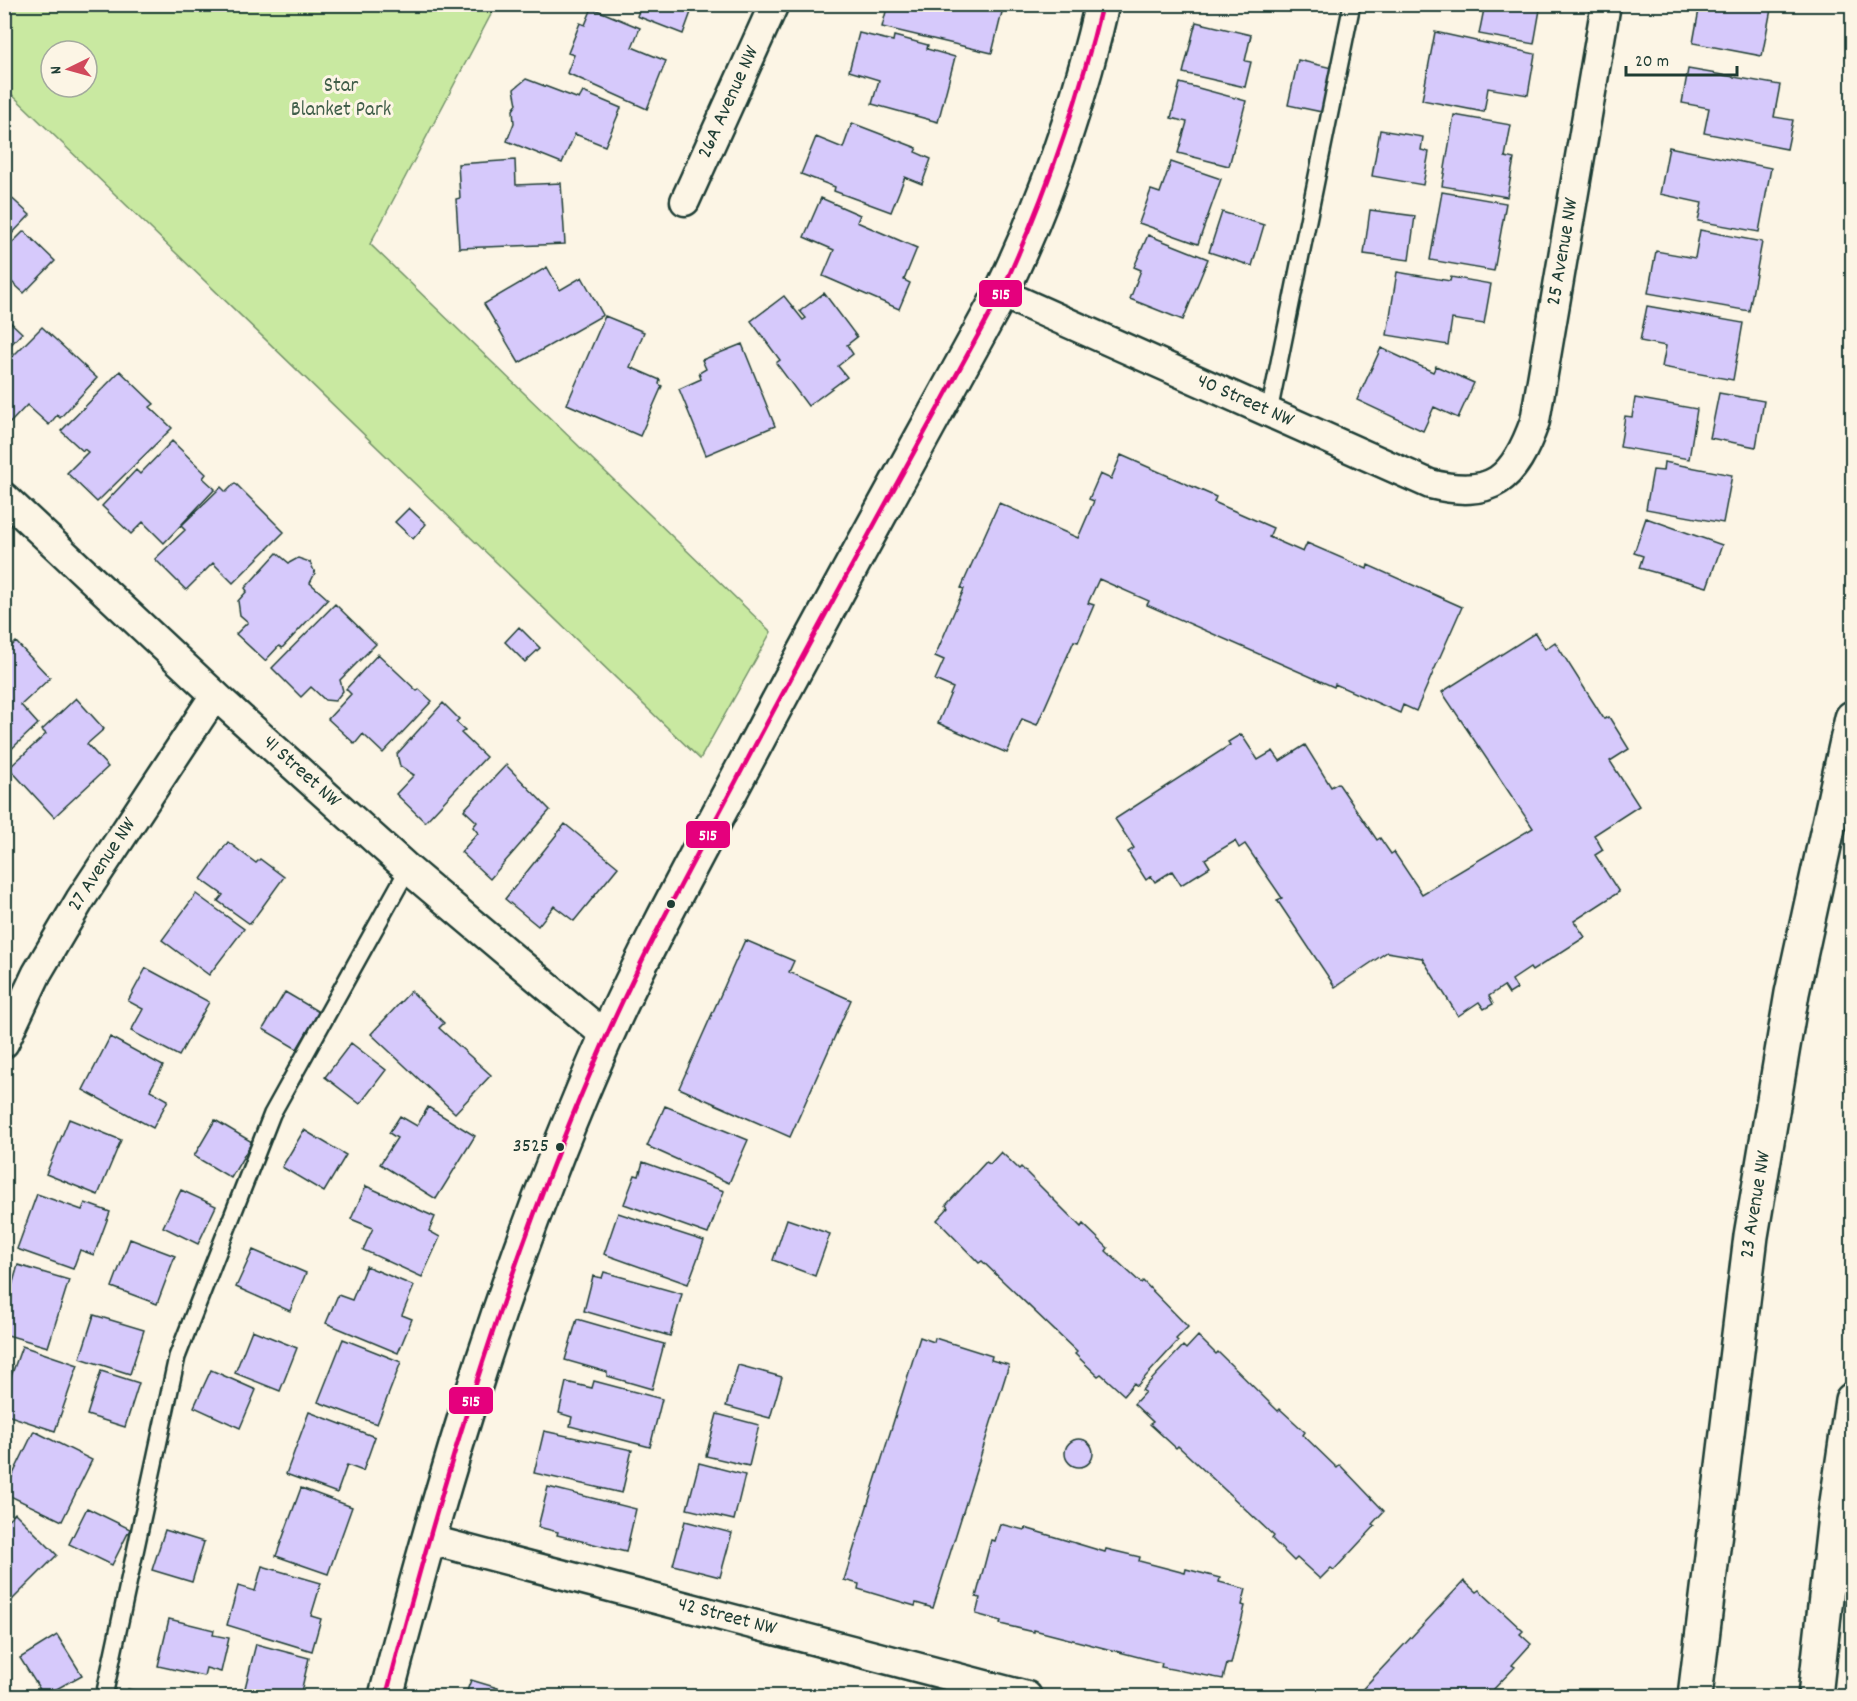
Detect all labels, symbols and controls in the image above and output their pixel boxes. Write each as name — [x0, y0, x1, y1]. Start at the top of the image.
north arrow — [39, 39, 99, 99]
scale bar — [1626, 39, 1737, 77]
street label: 26A Avenue NW — [691, 41, 768, 164]
text: 20 m — [1635, 50, 1669, 75]
text: N — [45, 65, 68, 75]
park label: Star Blanket Park — [291, 72, 391, 126]
street label: 25 Avenue NW — [1540, 195, 1588, 308]
line badge: 515 — [978, 279, 1023, 308]
text: 515 — [992, 284, 1010, 307]
street label: 40 Street NW — [1192, 367, 1299, 437]
street label: 41 Street NW — [255, 729, 347, 816]
street label: 27 Avenue NW — [61, 811, 145, 918]
line badge: 515 — [685, 820, 731, 849]
text: 515 — [699, 825, 717, 848]
unlabelled marker — [665, 898, 677, 910]
place label: 3525 — [513, 1133, 549, 1161]
marker: 3525 — [554, 1141, 566, 1153]
street label: 23 Avenue NW — [1733, 1148, 1780, 1260]
line badge: 515 — [448, 1386, 494, 1415]
text: 515 — [462, 1391, 480, 1414]
street label: 42 Street NW — [674, 1590, 780, 1645]

